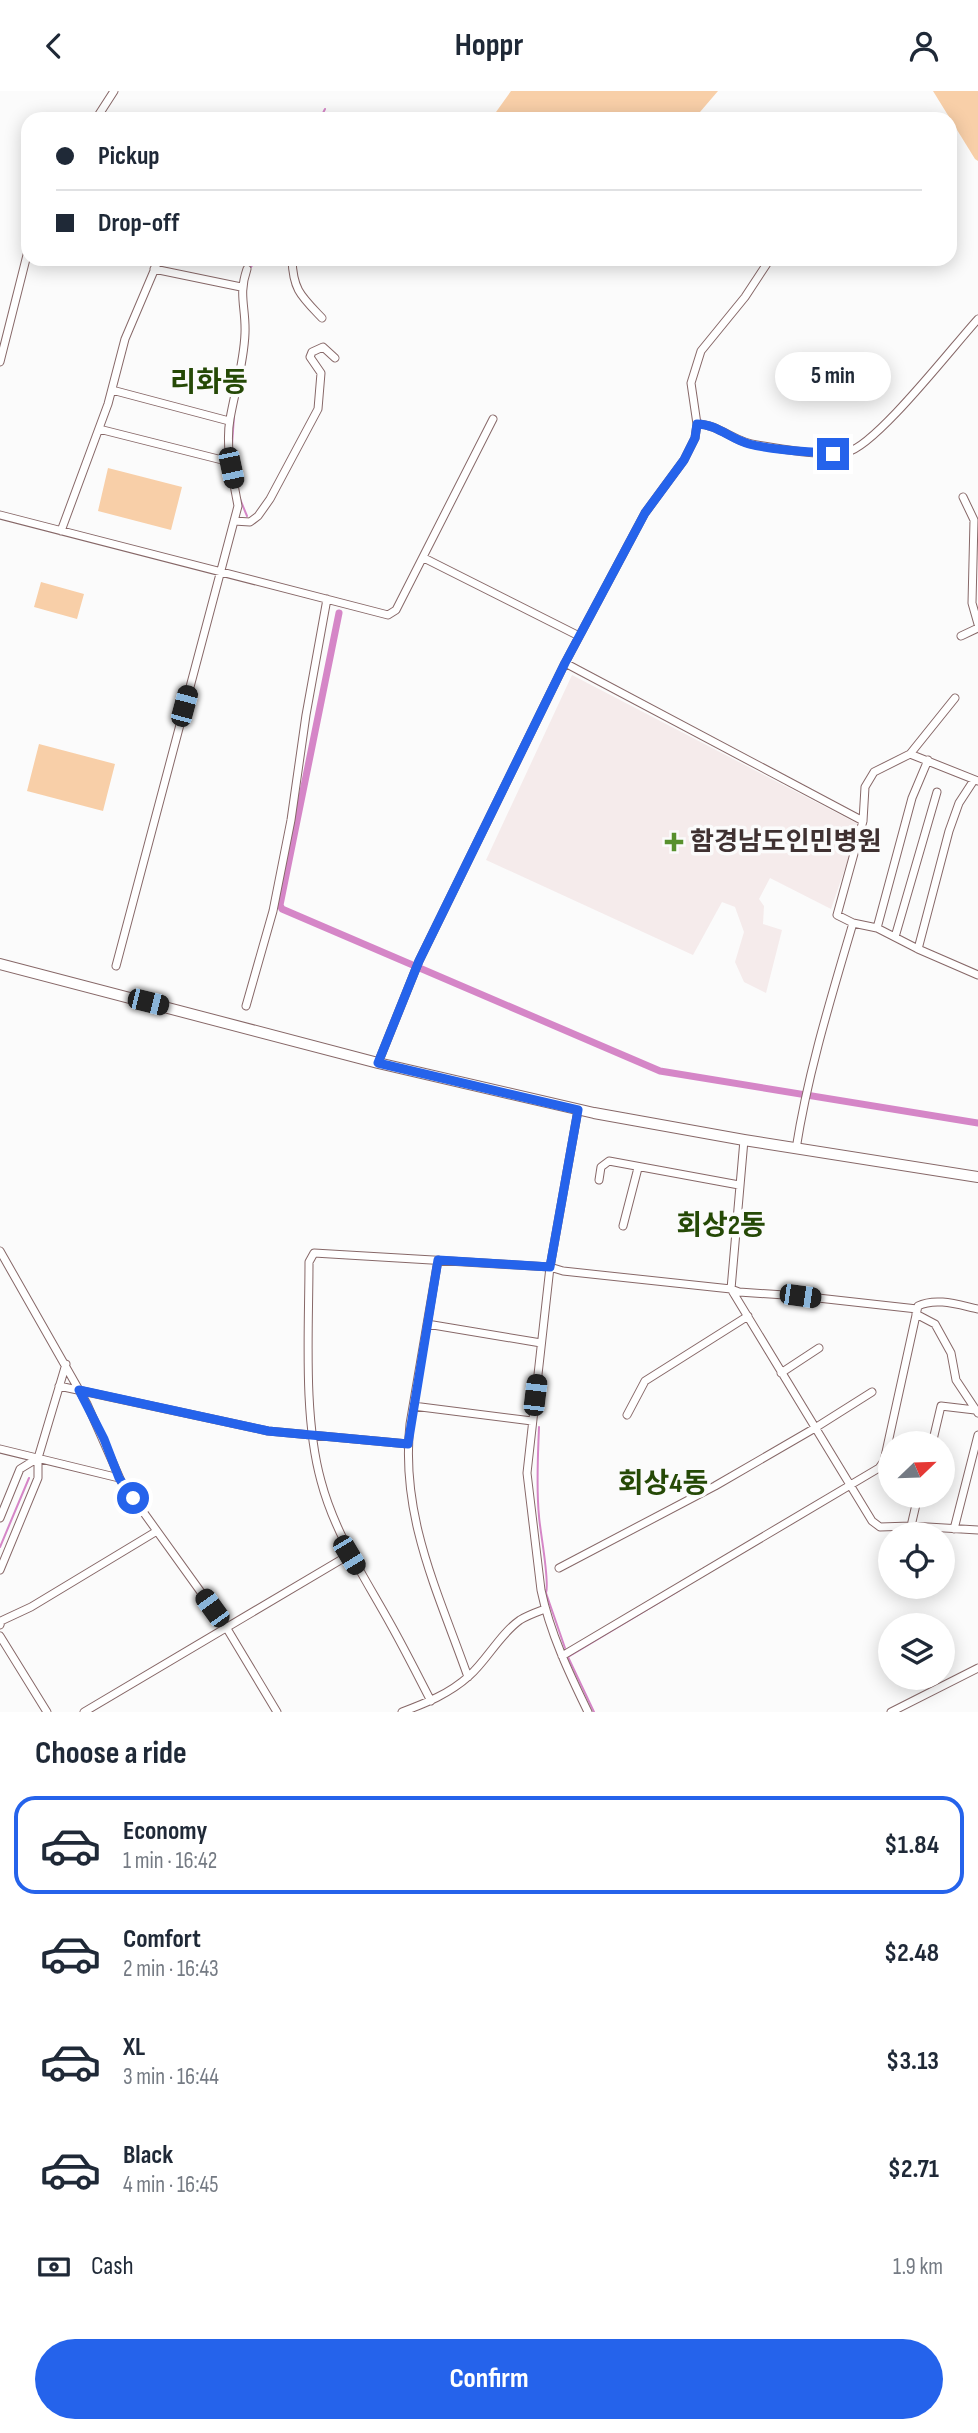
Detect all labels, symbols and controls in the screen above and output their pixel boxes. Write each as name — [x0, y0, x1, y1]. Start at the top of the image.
text: Hoppr — [455, 26, 523, 65]
icon: back — [35, 27, 73, 65]
icon: person — [905, 27, 943, 65]
text: Pickup — [98, 141, 160, 172]
text: Drop-off — [98, 208, 179, 239]
callout: 5 min — [775, 353, 891, 401]
text: 5 min — [811, 362, 855, 390]
district label: 리화동 — [170, 366, 248, 399]
route end — [817, 438, 849, 470]
car — [217, 445, 246, 491]
car — [169, 683, 200, 729]
place label: 함경남도인민병원 — [690, 827, 881, 858]
marker: 함경남도인민병원 — [664, 832, 684, 852]
car — [126, 987, 171, 1017]
district label: 회상2동 — [676, 1209, 766, 1242]
car — [778, 1283, 823, 1309]
car — [523, 1373, 548, 1417]
north arrow — [878, 1431, 956, 1509]
map controls — [878, 1431, 955, 1690]
district label: 회상4동 — [618, 1467, 708, 1500]
route start — [117, 1482, 149, 1514]
button: locate — [878, 1522, 955, 1599]
car — [330, 1532, 369, 1578]
car — [192, 1585, 233, 1631]
button: layers — [878, 1613, 955, 1690]
text: Choose a ride — [35, 1734, 187, 1773]
icon: car — [39, 1814, 102, 1877]
text: Economy — [123, 1816, 207, 1847]
text: $1.84 — [884, 1830, 939, 1861]
text: 1 min · 16:42 — [123, 1847, 217, 1875]
icon: car — [39, 1922, 102, 1985]
text: Comfort — [123, 1924, 201, 1955]
text: $2.48 — [884, 1938, 939, 1969]
text: 2 min · 16:43 — [123, 1955, 219, 1983]
icon: car — [39, 2030, 102, 2093]
text: XL — [123, 2032, 145, 2063]
text: $3.13 — [886, 2046, 939, 2077]
text: 3 min · 16:44 — [123, 2063, 219, 2091]
icon: car — [39, 2138, 102, 2201]
text: Black — [123, 2140, 173, 2171]
text: $2.71 — [888, 2154, 939, 2185]
text: 4 min · 16:45 — [123, 2171, 218, 2199]
icon: cash — [35, 2248, 73, 2286]
text: Cash — [91, 2251, 134, 2282]
text: 1.9 km — [893, 2253, 943, 2281]
button: Confirm — [35, 2339, 943, 2419]

